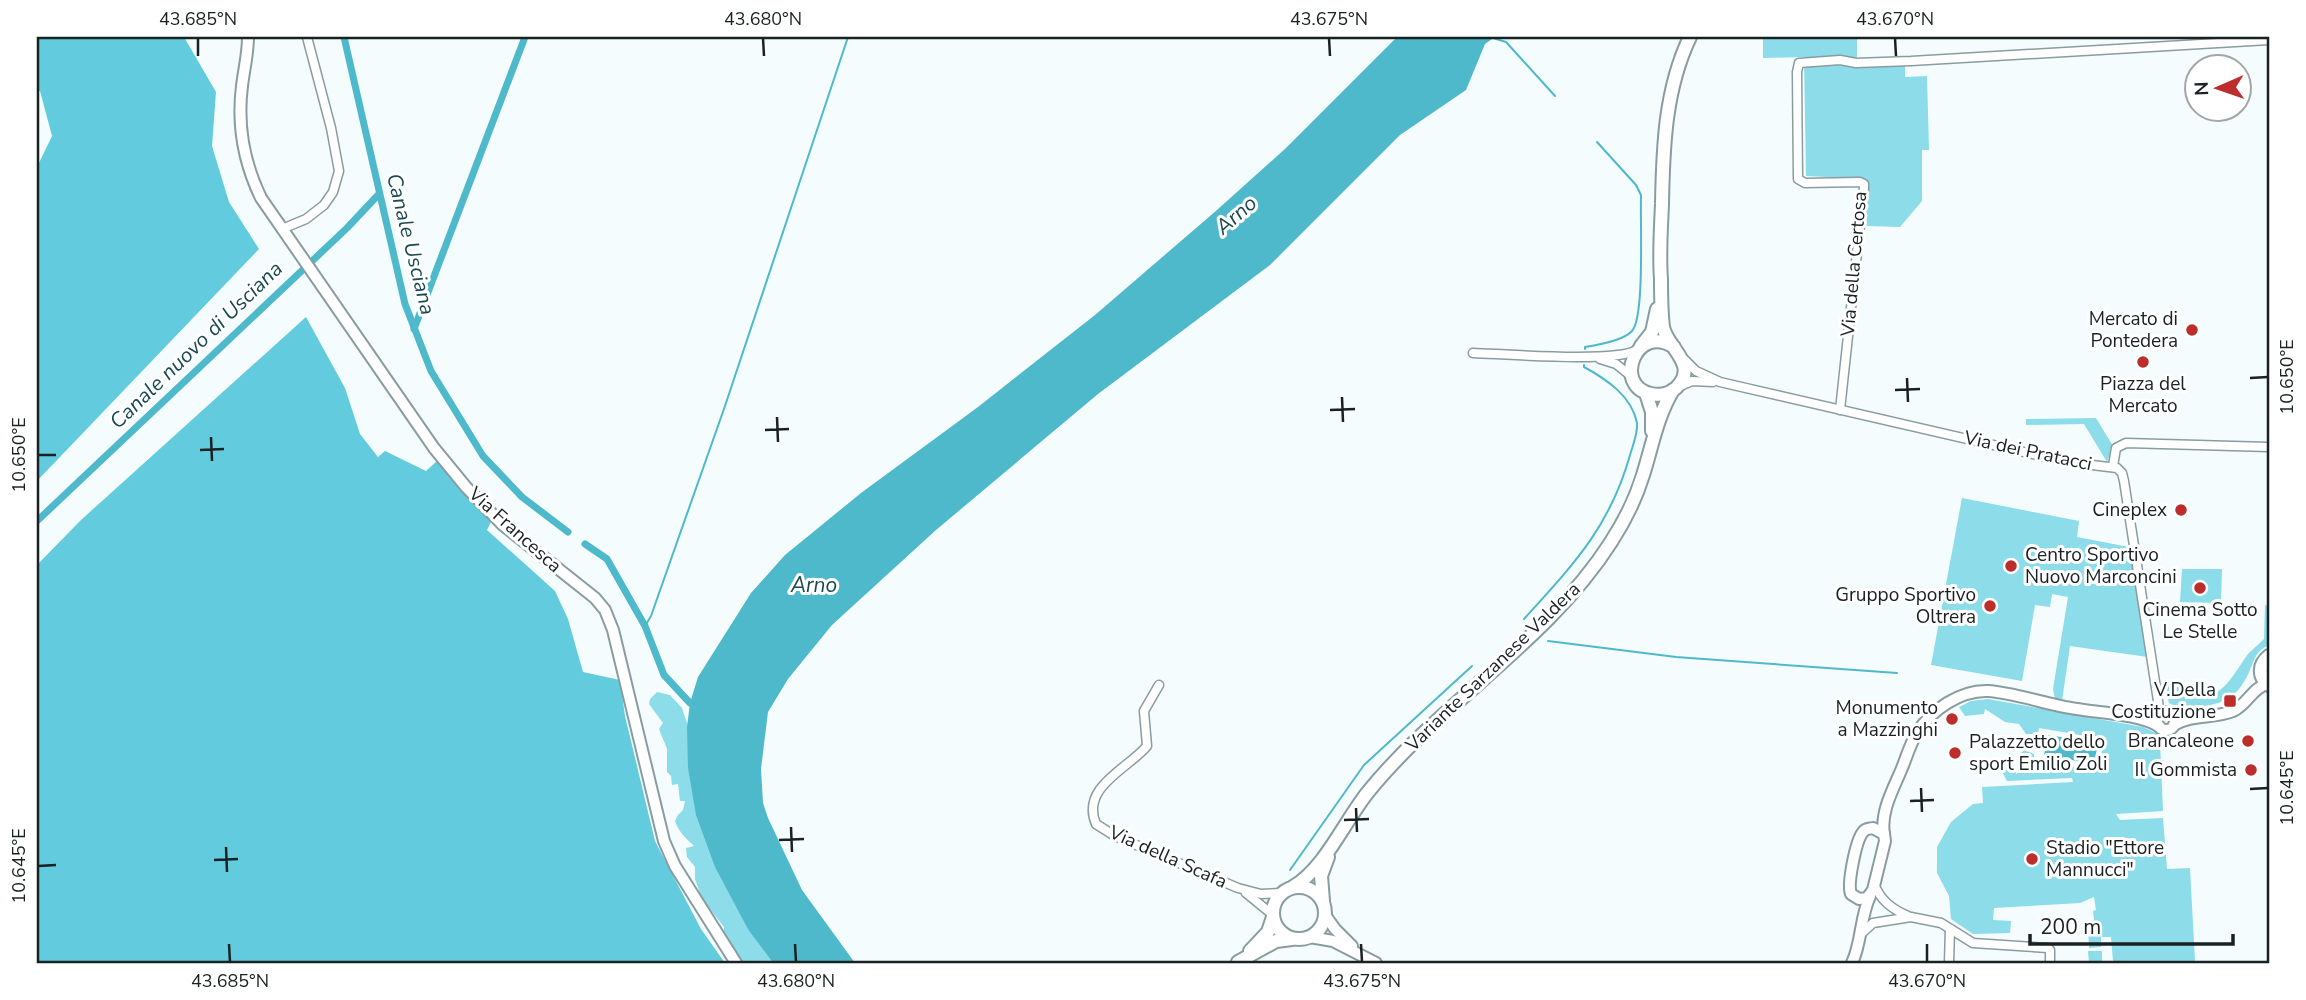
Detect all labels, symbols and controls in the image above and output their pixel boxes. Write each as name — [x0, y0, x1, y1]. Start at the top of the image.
text: 43.685°N — [159, 7, 237, 31]
text: 43.680°N — [724, 7, 802, 31]
text: 43.675°N — [1290, 7, 1368, 31]
text: 43.670°N — [1856, 7, 1934, 31]
north arrow — [2184, 52, 2254, 122]
text: N — [2189, 81, 2215, 96]
water label: Canale Usciana — [380, 170, 442, 318]
water label: Arno — [1209, 189, 1263, 241]
street label: Via della Certosa — [1835, 190, 1873, 339]
water label: Canale nuovo di Usciana — [103, 255, 289, 435]
place label: Mercato di Pontedera — [2089, 306, 2178, 354]
marker: Mercato di Pontedera — [2184, 322, 2200, 338]
text: 10.650°E — [2275, 339, 2299, 415]
marker: Piazza del Mercato — [2135, 354, 2151, 370]
place label: Piazza del Mercato — [2100, 371, 2186, 419]
text: 10.650°E — [7, 417, 31, 493]
street label: Via dei Pratacci — [1961, 425, 2094, 477]
street label: Via Francesca — [462, 481, 567, 579]
place label: Cineplex — [2092, 497, 2167, 523]
marker: Cineplex — [2173, 502, 2189, 518]
place label: Centro Sportivo Nuovo Marconcini — [2025, 542, 2177, 590]
marker: Centro Sportivo Nuovo Marconcini — [2003, 558, 2019, 574]
water label: Arno — [790, 571, 837, 599]
street label: Variante Sarzanese Valdera — [1399, 576, 1586, 758]
marker: Cinema Sotto Le Stelle — [2192, 580, 2208, 596]
place label: Gruppo Sportivo Oltrera — [1835, 582, 1976, 630]
place label: Cinema Sotto Le Stelle — [2143, 597, 2258, 645]
marker: Gruppo Sportivo Oltrera — [1982, 598, 1998, 614]
place label: V.Della Costituzione — [2111, 677, 2216, 725]
marker: V.Della Costituzione — [2222, 693, 2238, 709]
place label: Monumento a Mazzinghi — [1835, 695, 1938, 743]
marker: Monumento a Mazzinghi — [1944, 711, 1960, 727]
place label: Brancaleone — [2128, 728, 2234, 754]
place label: Palazzetto dello sport Emilio Zoli — [1969, 729, 2107, 777]
marker: Brancaleone — [2240, 733, 2256, 749]
marker: Palazzetto dello sport Emilio Zoli — [1947, 745, 1963, 761]
text: 10.645°E — [2275, 750, 2299, 826]
place label: Il Gommista — [2135, 757, 2237, 783]
marker: Il Gommista — [2243, 762, 2259, 778]
street label: Via della Scafa — [1104, 819, 1231, 895]
text: 10.645°E — [7, 828, 31, 904]
place label: Stadio "Ettore Mannucci" — [2046, 835, 2164, 883]
marker: Stadio "Ettore Mannucci" — [2024, 851, 2040, 867]
scale bar — [2030, 902, 2232, 946]
text: 200 m — [2040, 913, 2101, 941]
text: 43.685°N — [191, 969, 269, 993]
text: 43.680°N — [757, 969, 835, 993]
text: 43.675°N — [1323, 969, 1401, 993]
text: 43.670°N — [1888, 969, 1966, 993]

